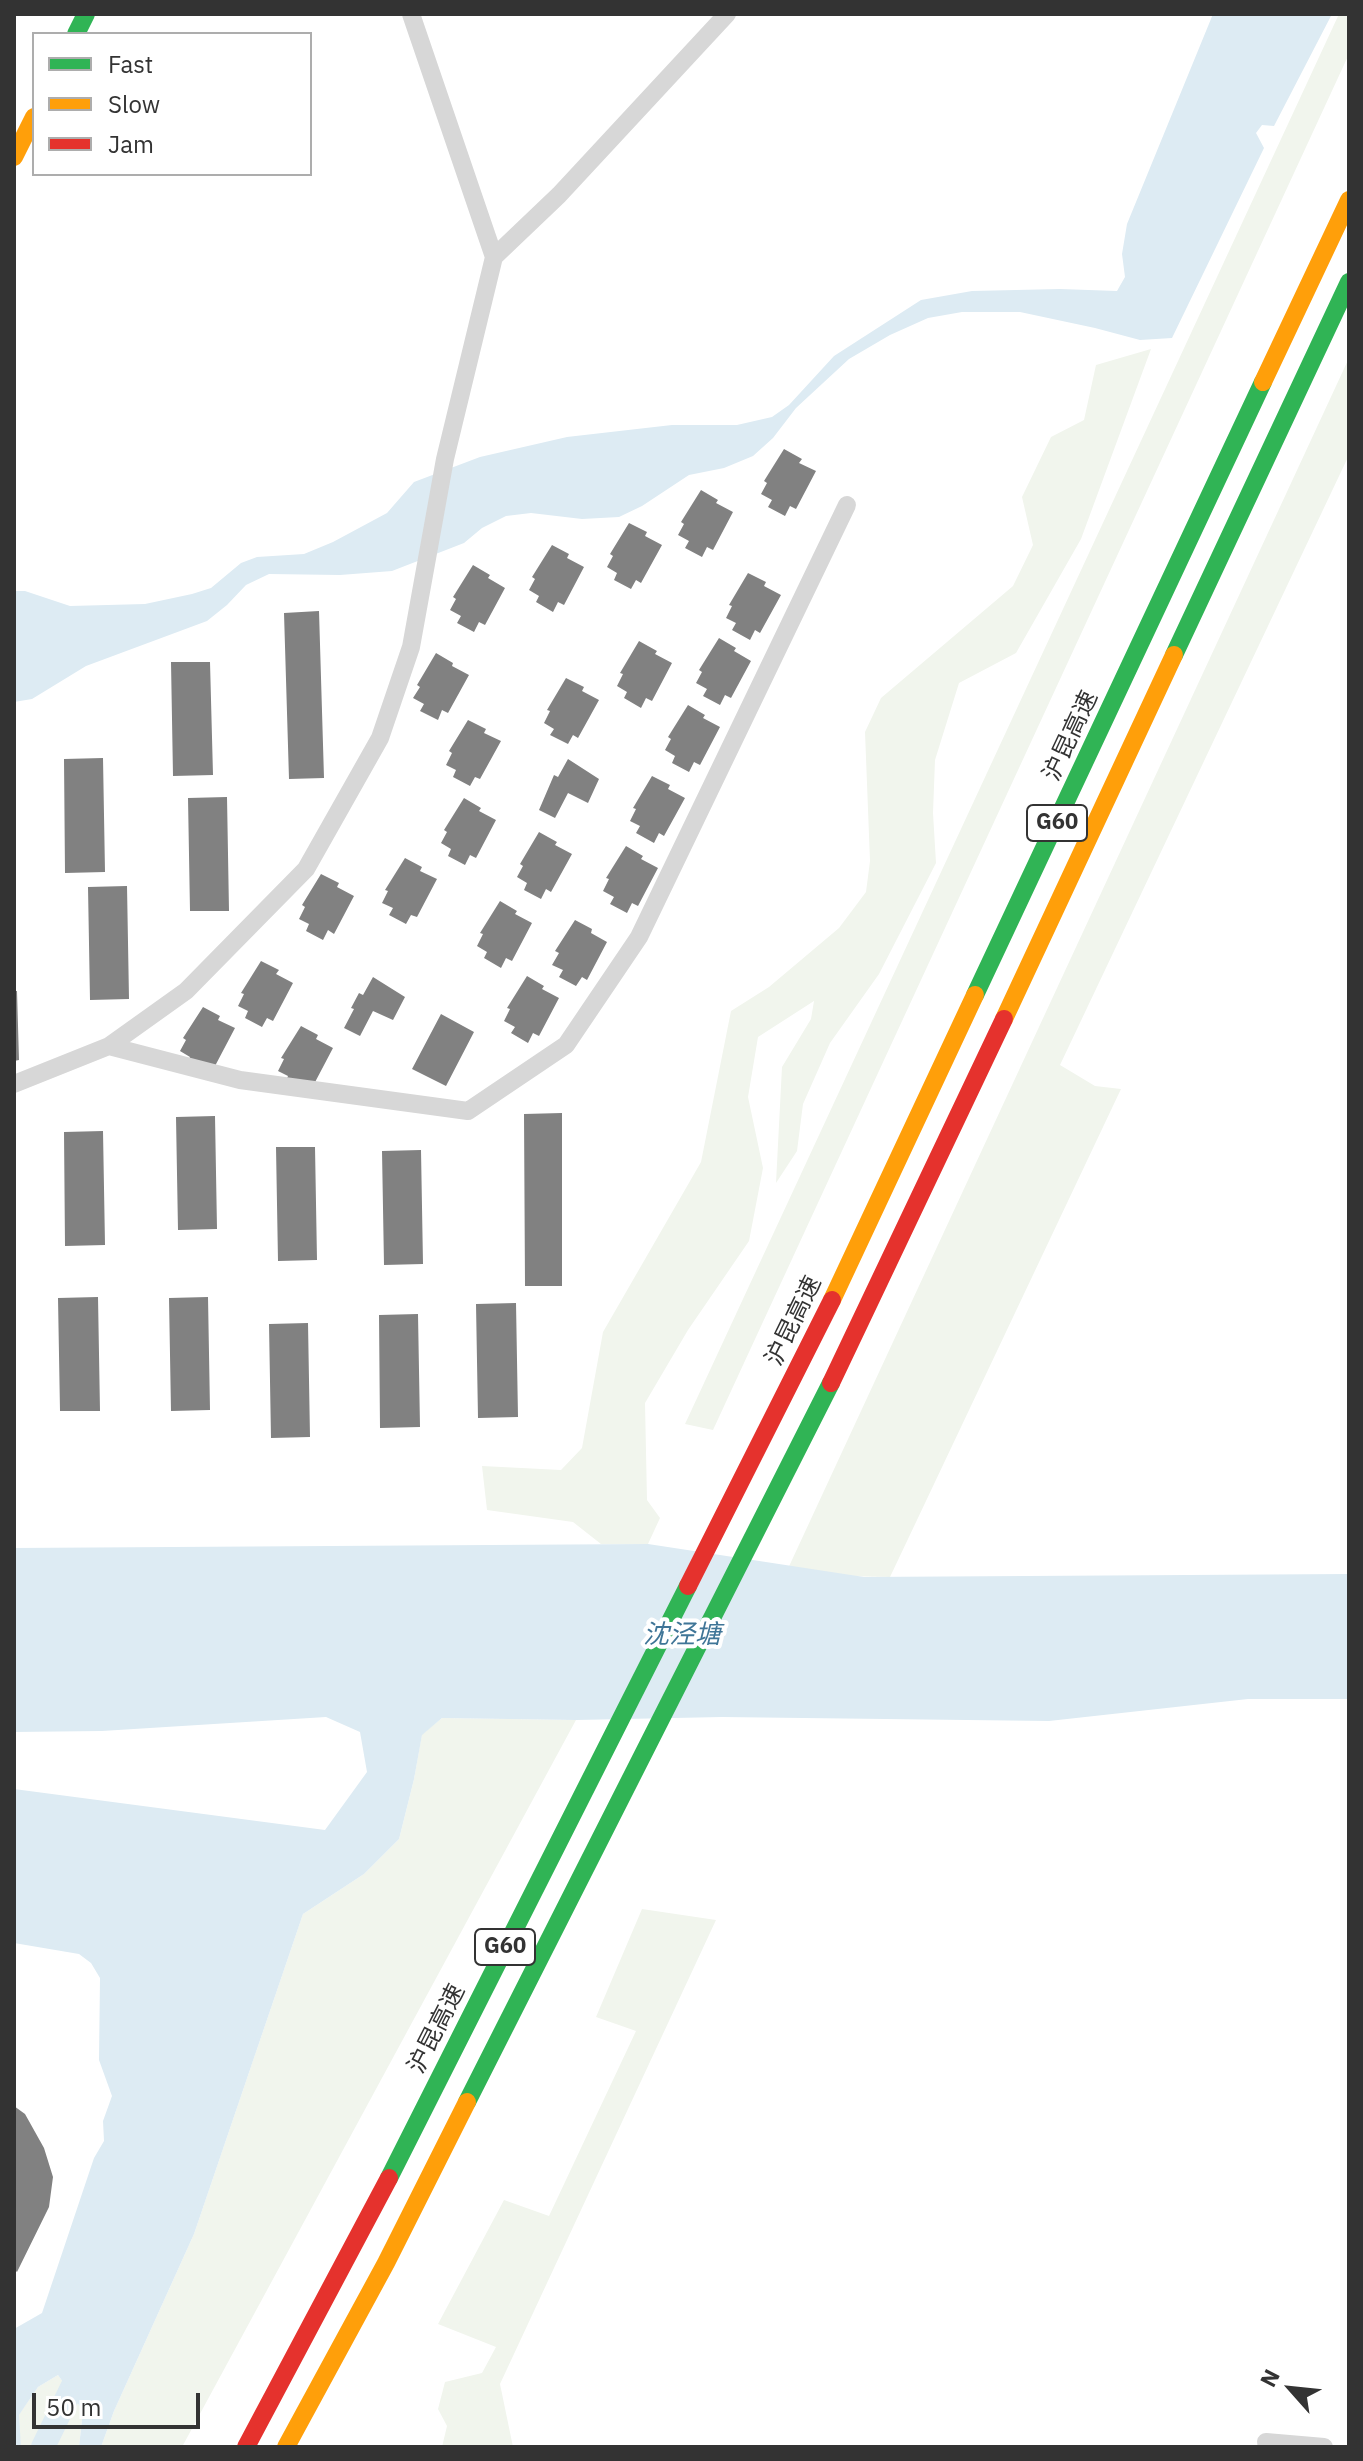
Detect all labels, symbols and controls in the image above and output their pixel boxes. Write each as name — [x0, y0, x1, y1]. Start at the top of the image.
legend — [32, 32, 312, 176]
text: Fast — [108, 48, 153, 80]
text: Slow — [108, 88, 160, 120]
text: Jam — [108, 128, 154, 160]
street label: 沪昆高速 — [1038, 686, 1104, 786]
road number: G60 — [1027, 805, 1087, 841]
street label: 沪昆高速 — [760, 1272, 828, 1370]
water label: 沈泾塘 — [643, 1619, 721, 1651]
road number: G60 — [475, 1929, 535, 1965]
street label: 沪昆高速 — [402, 1980, 472, 2078]
north arrow — [1251, 2349, 1331, 2429]
text: N — [1253, 2364, 1286, 2392]
scale bar — [36, 2377, 204, 2427]
text: 50 m — [46, 2391, 101, 2423]

